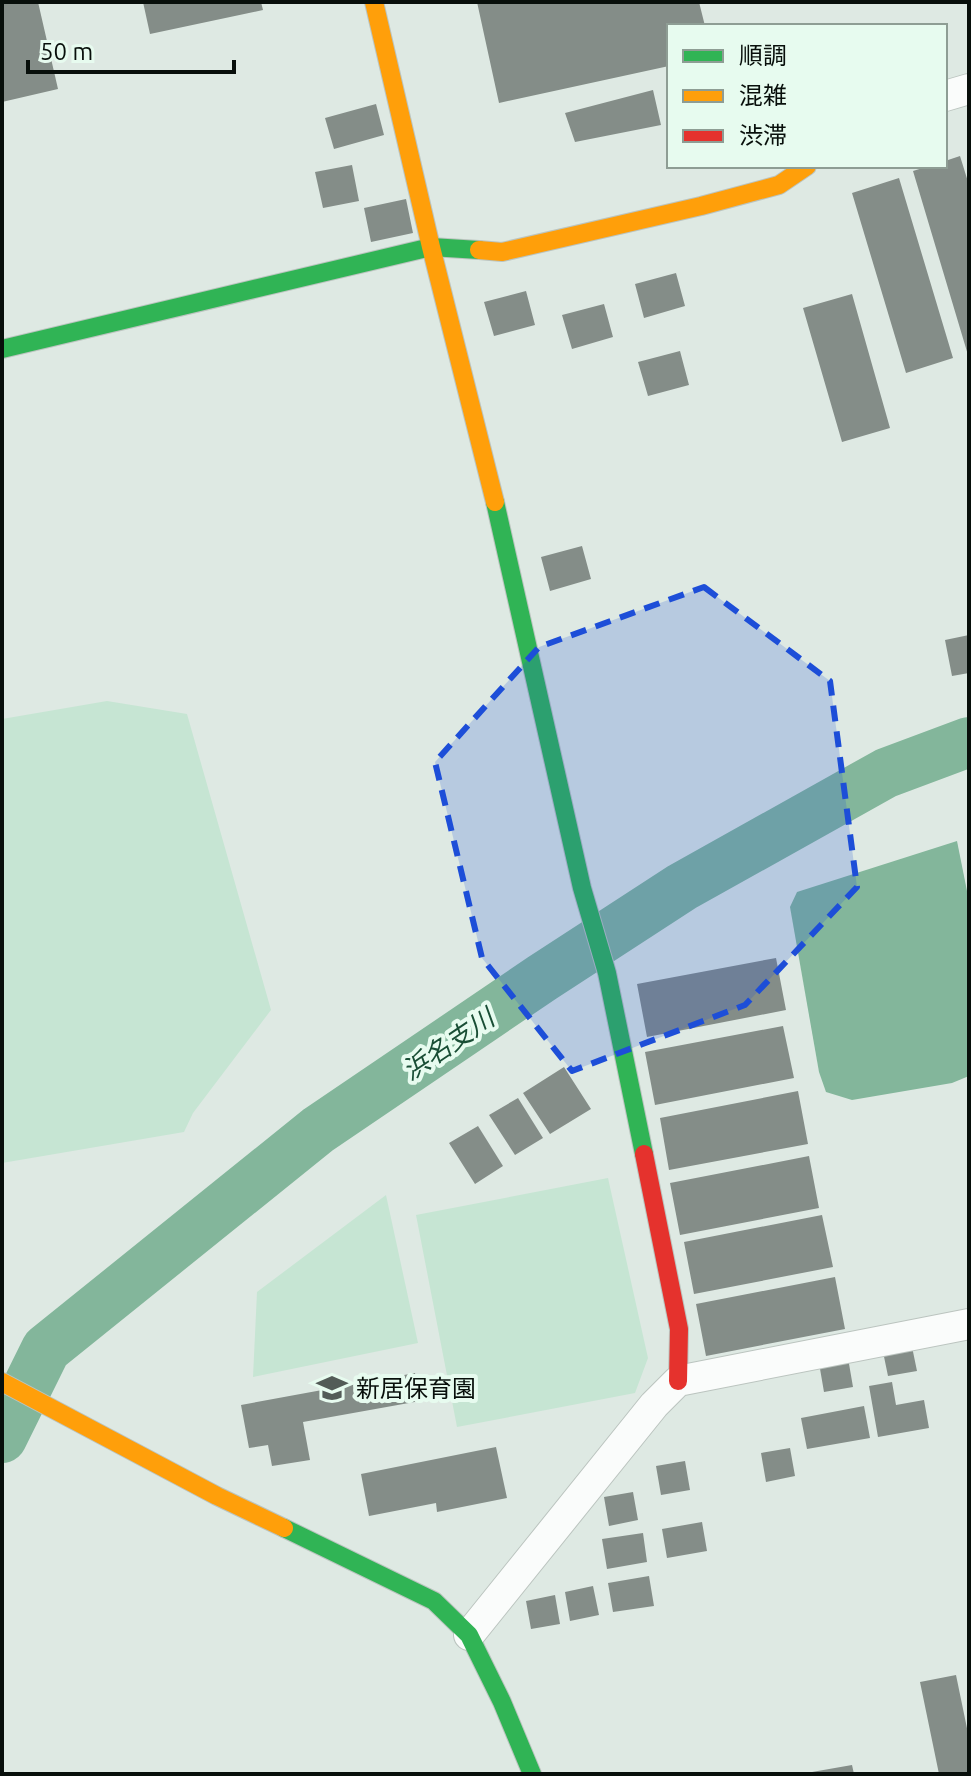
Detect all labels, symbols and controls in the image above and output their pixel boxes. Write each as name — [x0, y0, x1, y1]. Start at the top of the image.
scale bar — [28, 24, 234, 74]
legend — [667, 24, 947, 168]
text: 50 m — [40, 38, 93, 65]
text: 順調 — [739, 42, 787, 69]
text: 混雑 — [739, 82, 787, 109]
text: 渋滞 — [739, 122, 787, 149]
water label: 浜名支川 — [397, 1001, 502, 1085]
school or university icon: 新居保育園 — [315, 1371, 349, 1405]
place label: 新居保育園 — [356, 1375, 476, 1402]

